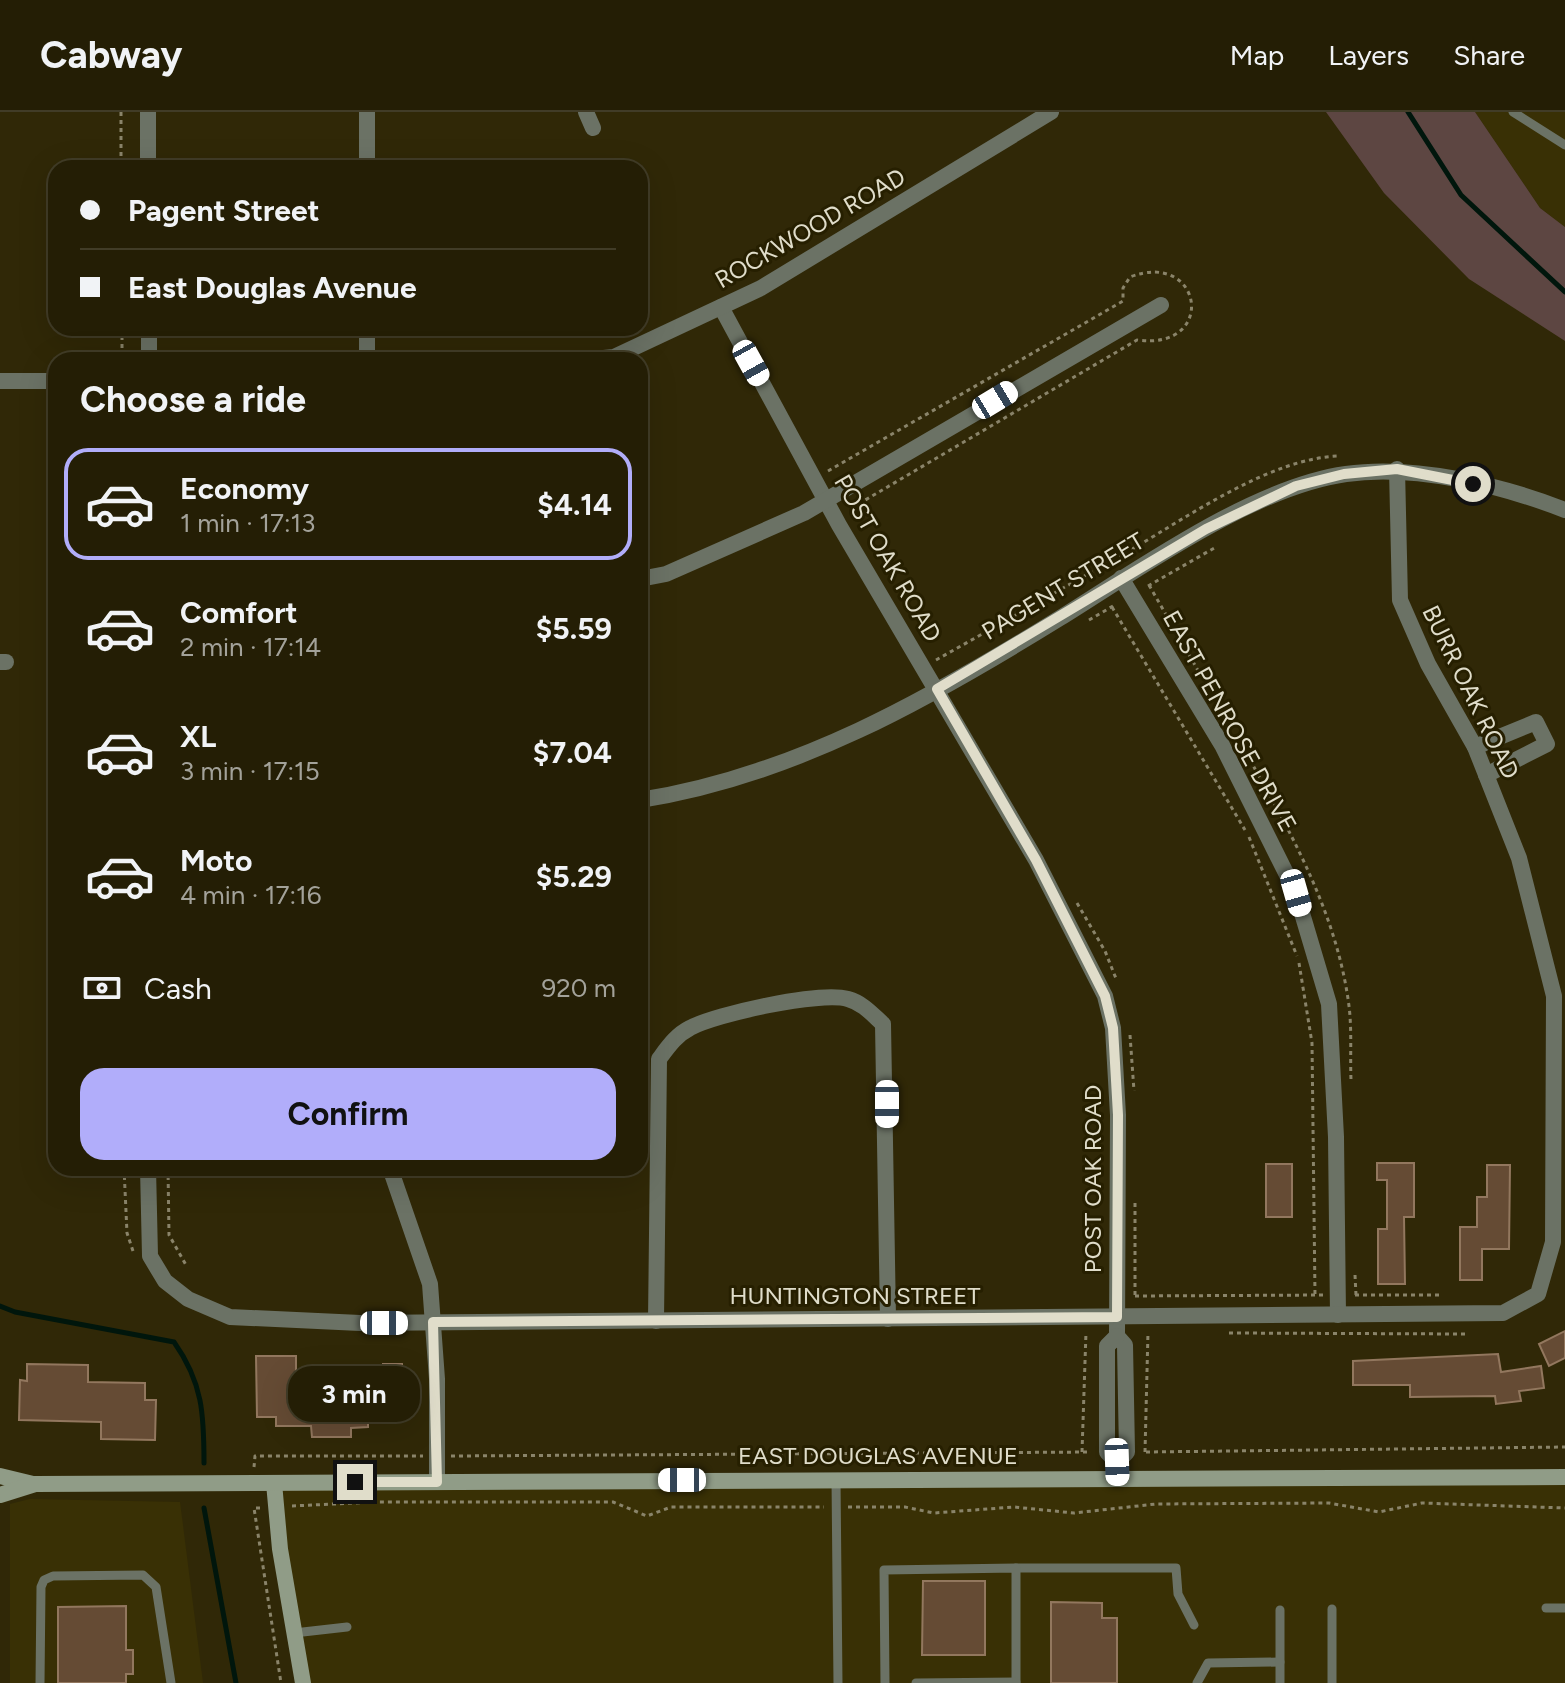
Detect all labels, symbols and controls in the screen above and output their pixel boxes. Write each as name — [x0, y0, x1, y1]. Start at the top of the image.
text: Cabway — [40, 32, 182, 78]
text: Map — [1230, 38, 1284, 72]
text: Layers — [1328, 38, 1409, 72]
text: Share — [1453, 38, 1525, 72]
street label: ROCKWOOD ROAD — [710, 162, 910, 294]
text: Pagent Street — [128, 192, 320, 229]
text: East Douglas Avenue — [128, 269, 417, 306]
car — [729, 336, 773, 390]
car — [968, 377, 1022, 423]
text: Choose a ride — [80, 378, 306, 421]
route start — [1455, 466, 1491, 502]
icon: car — [84, 468, 156, 540]
street label: POST OAK ROAD — [828, 469, 948, 647]
text: Economy — [180, 470, 309, 507]
text: $4.14 — [537, 486, 612, 523]
text: 1 min · 17:13 — [180, 507, 315, 539]
street label: PAGENT STREET — [976, 526, 1150, 646]
icon: car — [84, 592, 156, 664]
text: Comfort — [180, 594, 298, 631]
street label: BURR OAK ROAD — [1416, 600, 1526, 784]
street label: EAST PENROSE DRIVE — [1157, 605, 1303, 837]
text: $5.59 — [536, 610, 612, 647]
text: 2 min · 17:14 — [180, 631, 321, 663]
icon: car — [84, 716, 156, 788]
text: XL — [180, 718, 216, 755]
text: $7.04 — [533, 734, 612, 771]
text: 3 min · 17:15 — [180, 755, 320, 787]
icon: car — [84, 840, 156, 912]
text: Moto — [180, 842, 252, 879]
text: $5.29 — [536, 858, 612, 895]
car — [1278, 867, 1314, 919]
text: 4 min · 17:16 — [180, 879, 321, 911]
icon: cash — [80, 966, 124, 1010]
text: Cash — [144, 970, 212, 1007]
text: 920 m — [542, 972, 616, 1004]
button: Confirm — [80, 1068, 616, 1160]
car — [875, 1080, 899, 1128]
street label: POST OAK ROAD — [1078, 1085, 1107, 1273]
street label: HUNTINGTON STREET — [729, 1281, 981, 1310]
car — [360, 1311, 408, 1335]
callout: 3 min — [289, 1366, 421, 1422]
text: 3 min — [322, 1378, 386, 1410]
car — [1104, 1438, 1130, 1486]
street label: EAST DOUGLAS AVENUE — [738, 1441, 1018, 1470]
route end — [337, 1464, 373, 1500]
car — [658, 1468, 706, 1492]

